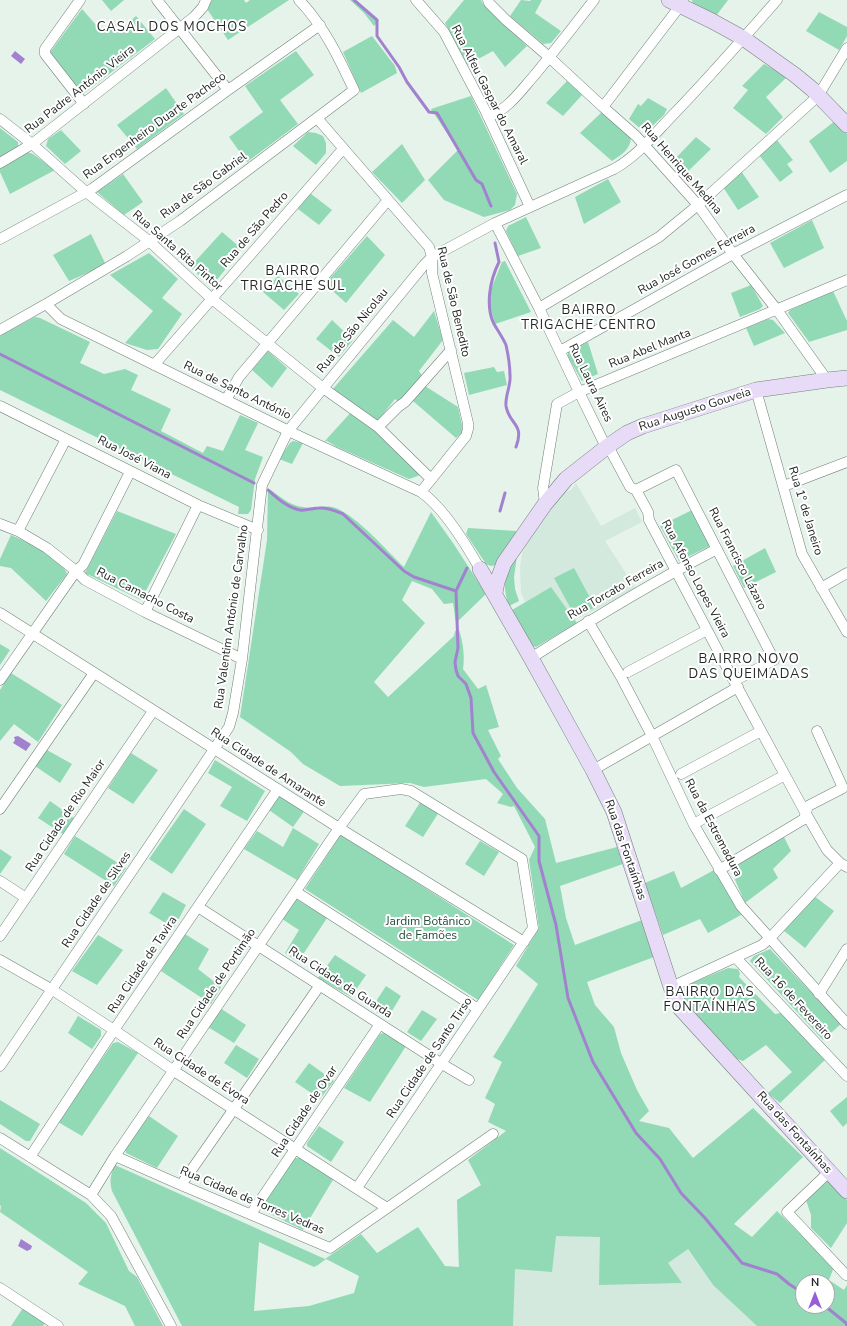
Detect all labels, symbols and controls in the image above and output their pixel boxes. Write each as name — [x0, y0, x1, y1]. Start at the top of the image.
district label: CASAL DOS MOCHOS — [97, 20, 247, 36]
street label: Rua Alfeu Gaspar do Amaral — [448, 23, 530, 167]
street label: Rua Padre António Vieira — [22, 43, 138, 137]
street label: Rua Engenheiro Duarte Pacheco — [81, 69, 229, 183]
street label: Rua Henrique Medina — [637, 120, 725, 218]
street label: Rua de São Gabriel — [158, 150, 250, 222]
street label: Rua de São Pedro — [218, 189, 292, 271]
street label: Rua Santa Rita Pintor — [129, 208, 225, 294]
street label: Rua José Gomes Ferreira — [636, 222, 758, 298]
street label: Rua de São Benedito — [433, 246, 473, 358]
district label: BAIRRO TRIGACHE SUL — [241, 264, 345, 295]
street label: Rua de São Nicolau — [314, 286, 392, 376]
district label: BAIRRO TRIGACHE CENTRO — [521, 303, 657, 334]
street label: Rua Abel Manta — [607, 326, 693, 372]
street label: Rua Laura Aires — [565, 341, 615, 425]
street label: Rua de Santo António — [181, 359, 293, 423]
street label: Rua Augusto Gouveia — [637, 385, 753, 435]
street label: Rua José Viana — [95, 433, 173, 483]
street label: Rua 1º de Janeiro — [785, 465, 825, 557]
street label: Rua Francisco Lázaro — [705, 505, 769, 613]
street label: Rua Afonso Lopes Vieira — [658, 517, 732, 641]
street label: Rua Valentim António de Carvalho — [212, 524, 252, 710]
street label: Rua Torcato Ferreira — [566, 557, 666, 623]
street label: Rua Camacho Costa — [94, 565, 196, 627]
district label: BAIRRO NOVO DAS QUEIMADAS — [688, 652, 810, 683]
street label: Rua Cidade de Amarante — [208, 725, 328, 811]
street label: Rua Cidade de Rio Maior — [23, 757, 109, 875]
street label: Rua da Estremadura — [681, 776, 745, 880]
street label: Rua das Fontaínhas — [601, 798, 649, 902]
street label: Rua Cidade de Silves — [59, 849, 135, 951]
street label: Rua Cidade de Tavira — [105, 914, 181, 1016]
park label: Jardim Botânico de Famões — [386, 915, 470, 943]
street label: Rua Cidade de Portimão — [175, 926, 259, 1042]
street label: Rua Cidade da Guarda — [285, 944, 395, 1022]
street label: Rua 16 de Fevereiro — [751, 955, 835, 1043]
district label: BAIRRO DAS FONTAÍNHAS — [663, 985, 757, 1016]
street label: Rua Cidade de Santo Tirso — [384, 995, 476, 1121]
street label: Rua Cidade de Évora — [150, 1036, 252, 1108]
street label: Rua Cidade de Ovar — [269, 1064, 341, 1160]
street label: Rua das Fontaínhas — [753, 1089, 835, 1177]
street label: Rua Cidade de Torres Vedras — [178, 1164, 326, 1238]
north arrow — [795, 1274, 835, 1314]
text: N — [811, 1275, 819, 1290]

